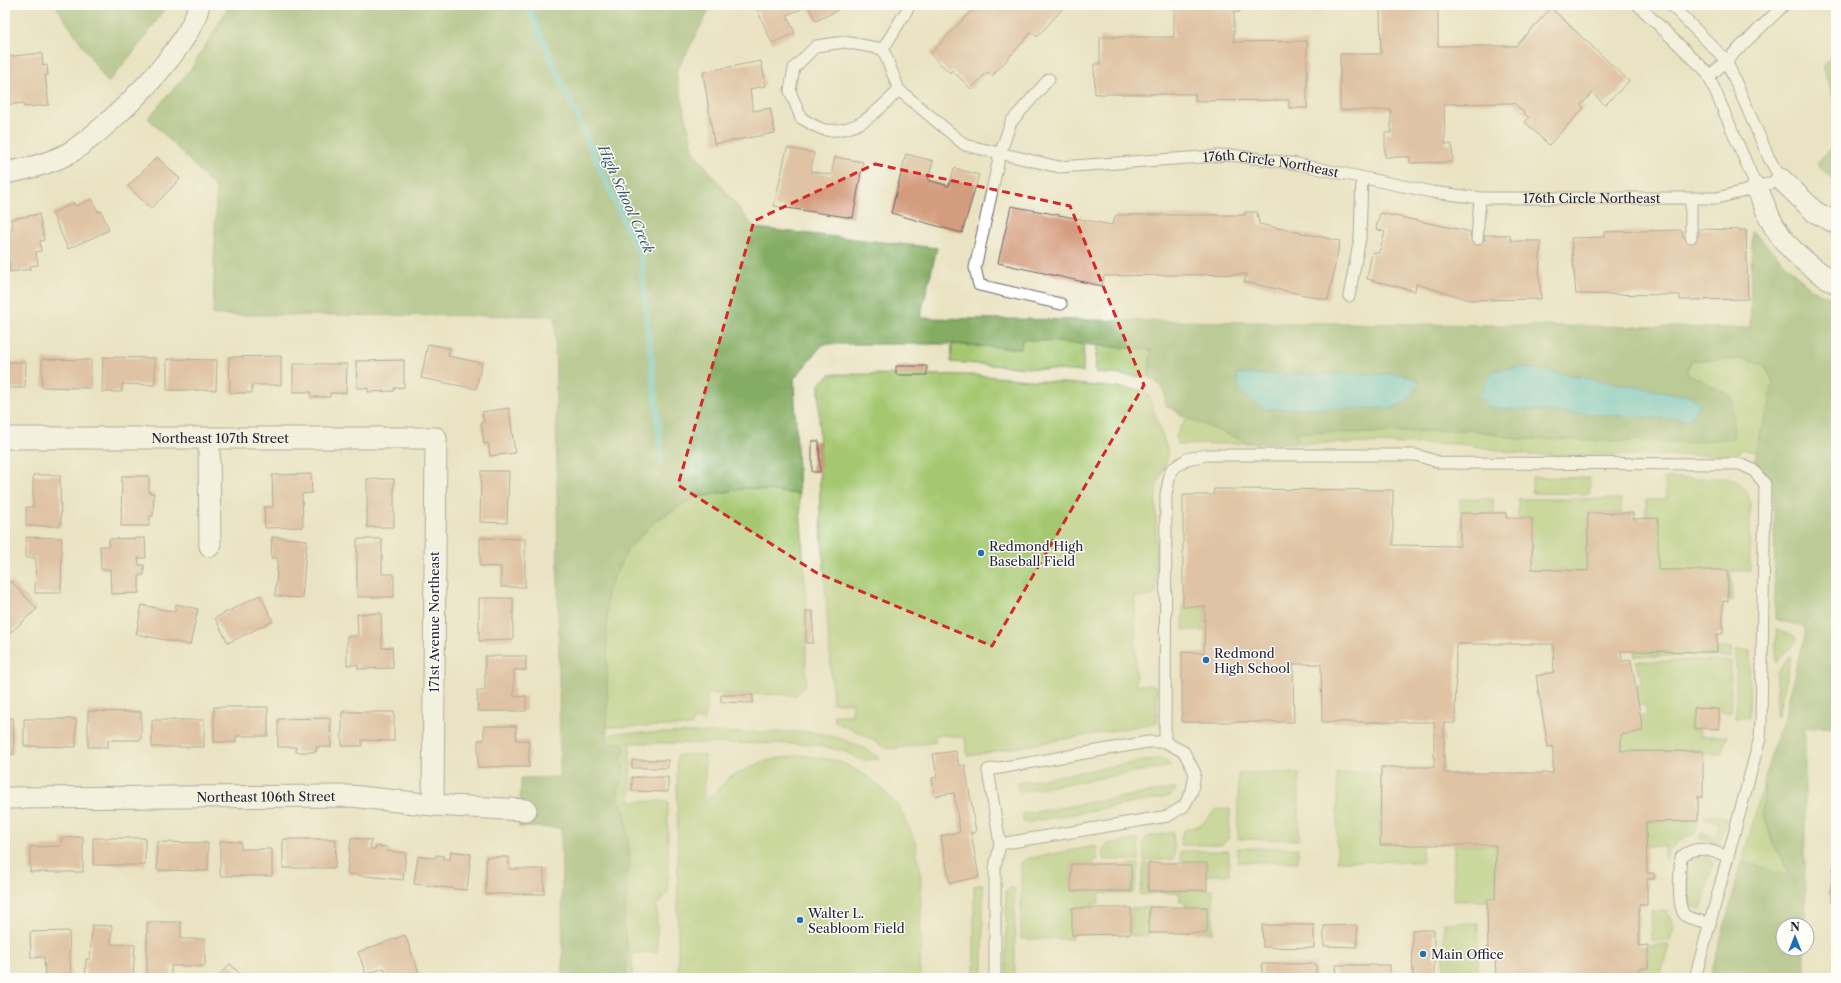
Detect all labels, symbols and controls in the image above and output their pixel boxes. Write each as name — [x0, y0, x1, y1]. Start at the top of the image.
water label: High School Creek — [594, 141, 658, 257]
street label: 176th Circle Northeast — [1202, 147, 1341, 181]
street label: 176th Circle Northeast — [1523, 190, 1661, 206]
street label: Northeast 107th Street — [151, 430, 289, 446]
place label: Redmond High Baseball Field — [989, 538, 1083, 569]
marker: Redmond High Baseball Field — [976, 548, 986, 558]
street label: 171st Avenue Northeast — [426, 551, 442, 693]
place label: Redmond High School — [1214, 645, 1290, 676]
marker: Redmond High School — [1201, 655, 1211, 665]
street label: Northeast 106th Street — [196, 788, 336, 805]
place label: Walter L. Seabloom Field — [807, 905, 905, 936]
marker: Walter L. Seabloom Field — [795, 915, 805, 925]
north arrow — [1775, 917, 1815, 957]
text: N — [1790, 920, 1800, 934]
place label: Main Office — [1431, 946, 1504, 962]
marker: Main Office — [1418, 949, 1428, 959]

